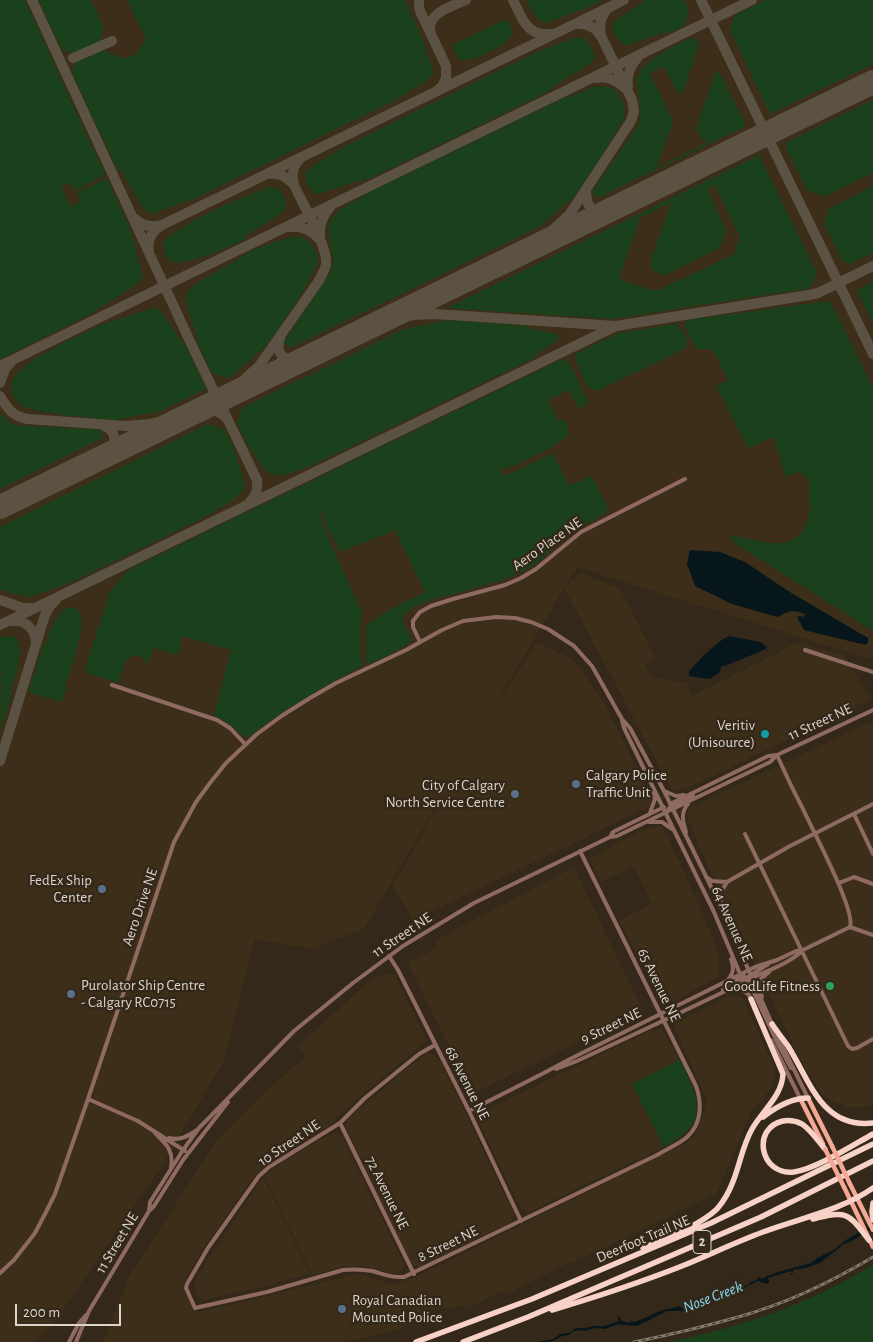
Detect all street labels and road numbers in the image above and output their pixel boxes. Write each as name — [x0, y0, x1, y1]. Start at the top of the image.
street label: Aero Place NE — [509, 513, 585, 575]
street label: 11 Street NE — [785, 699, 855, 745]
street label: Aero Drive NE — [118, 866, 162, 948]
street label: 64 Avenue NE — [707, 884, 757, 964]
street label: 11 Street NE — [369, 909, 435, 961]
street label: 65 Avenue NE — [633, 945, 685, 1025]
street label: 9 Street NE — [578, 1004, 644, 1048]
street label: 68 Avenue NE — [441, 1043, 493, 1123]
street label: 10 Street NE — [255, 1116, 323, 1170]
street label: 72 Avenue NE — [362, 1153, 412, 1233]
street label: 11 Street NE — [92, 1209, 142, 1277]
street label: Deerfoot Trail NE — [593, 1211, 693, 1267]
street label: 8 Street NE — [415, 1222, 481, 1266]
road number: 2 — [693, 1230, 711, 1254]

